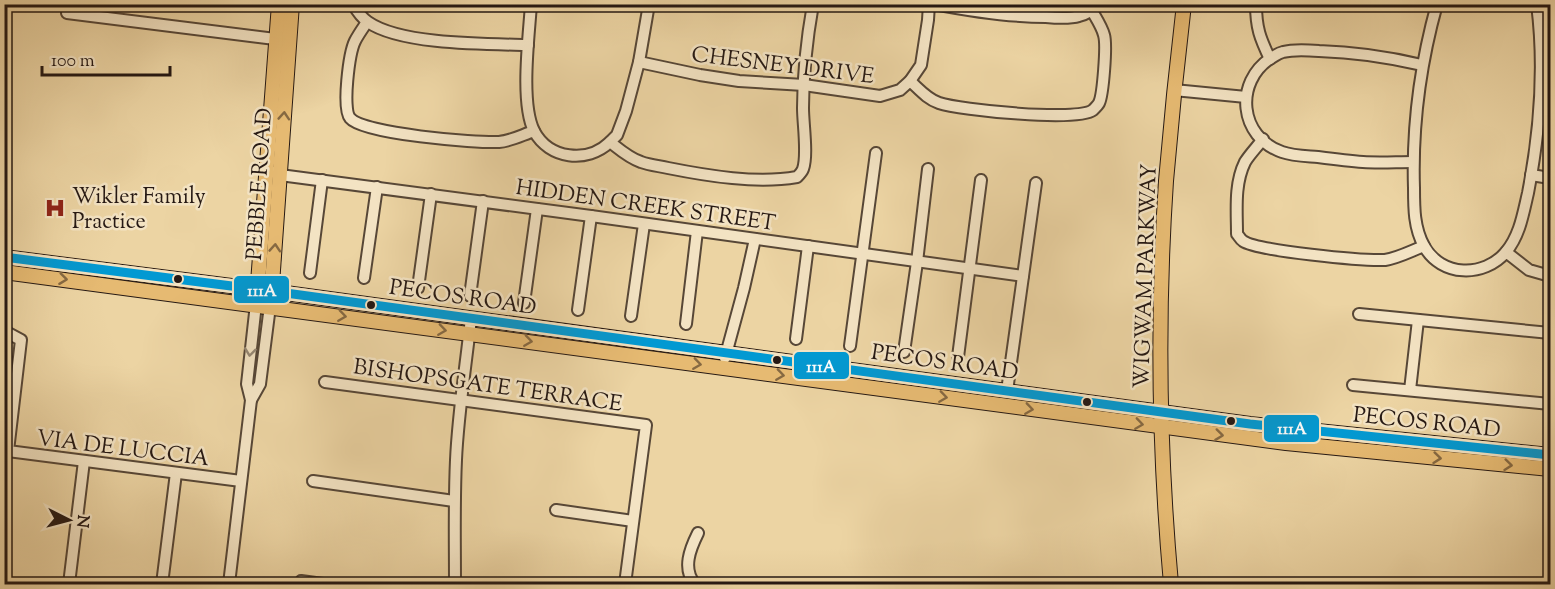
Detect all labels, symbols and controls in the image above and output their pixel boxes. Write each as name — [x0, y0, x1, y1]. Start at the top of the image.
scale bar — [42, 39, 170, 77]
street label: CHESNEY DRIVE — [689, 40, 876, 94]
text: 100 m — [51, 49, 95, 75]
street label: PEBBLE ROAD — [240, 107, 282, 262]
one-way arrow — [277, 112, 290, 121]
street label: WIGWAM PARKWAY — [1127, 163, 1167, 389]
street label: HIDDEN CREEK STREET — [514, 173, 778, 241]
place label: Wikler Family Practice — [72, 182, 206, 239]
hospital icon: Wikler Family Practice — [43, 196, 67, 220]
one-way arrow — [268, 244, 281, 253]
one-way arrow — [58, 272, 67, 285]
unlabelled marker — [172, 273, 184, 285]
street label: PECOS ROAD — [387, 273, 538, 325]
line badge: 111A — [233, 275, 290, 304]
text: 111A — [247, 281, 277, 304]
unlabelled marker — [365, 299, 377, 311]
one-way arrow — [337, 309, 347, 322]
one-way arrow — [438, 323, 447, 335]
one-way arrow — [523, 334, 532, 347]
street label: PECOS ROAD — [869, 338, 1020, 390]
one-way arrow — [245, 348, 257, 357]
line badge: 111A — [793, 351, 850, 380]
street label: BISHOPSGATE TERRACE — [351, 352, 624, 422]
unlabelled marker — [771, 354, 783, 366]
one-way arrow — [692, 357, 701, 369]
text: 111A — [806, 357, 836, 380]
one-way arrow — [775, 369, 785, 381]
one-way arrow — [939, 391, 948, 403]
unlabelled marker — [1081, 396, 1093, 408]
street label: PECOS ROAD — [1351, 400, 1502, 448]
one-way arrow — [1024, 402, 1034, 414]
line badge: 111A — [1263, 414, 1320, 443]
unlabelled marker — [1225, 415, 1237, 427]
one-way arrow — [1134, 418, 1143, 430]
text: 111A — [1277, 419, 1307, 442]
street label: VIA DE LUCCIA — [34, 423, 211, 476]
one-way arrow — [1215, 428, 1224, 440]
one-way arrow — [1433, 451, 1442, 464]
one-way arrow — [1503, 458, 1512, 471]
north arrow — [39, 490, 99, 550]
text: N — [69, 514, 94, 529]

